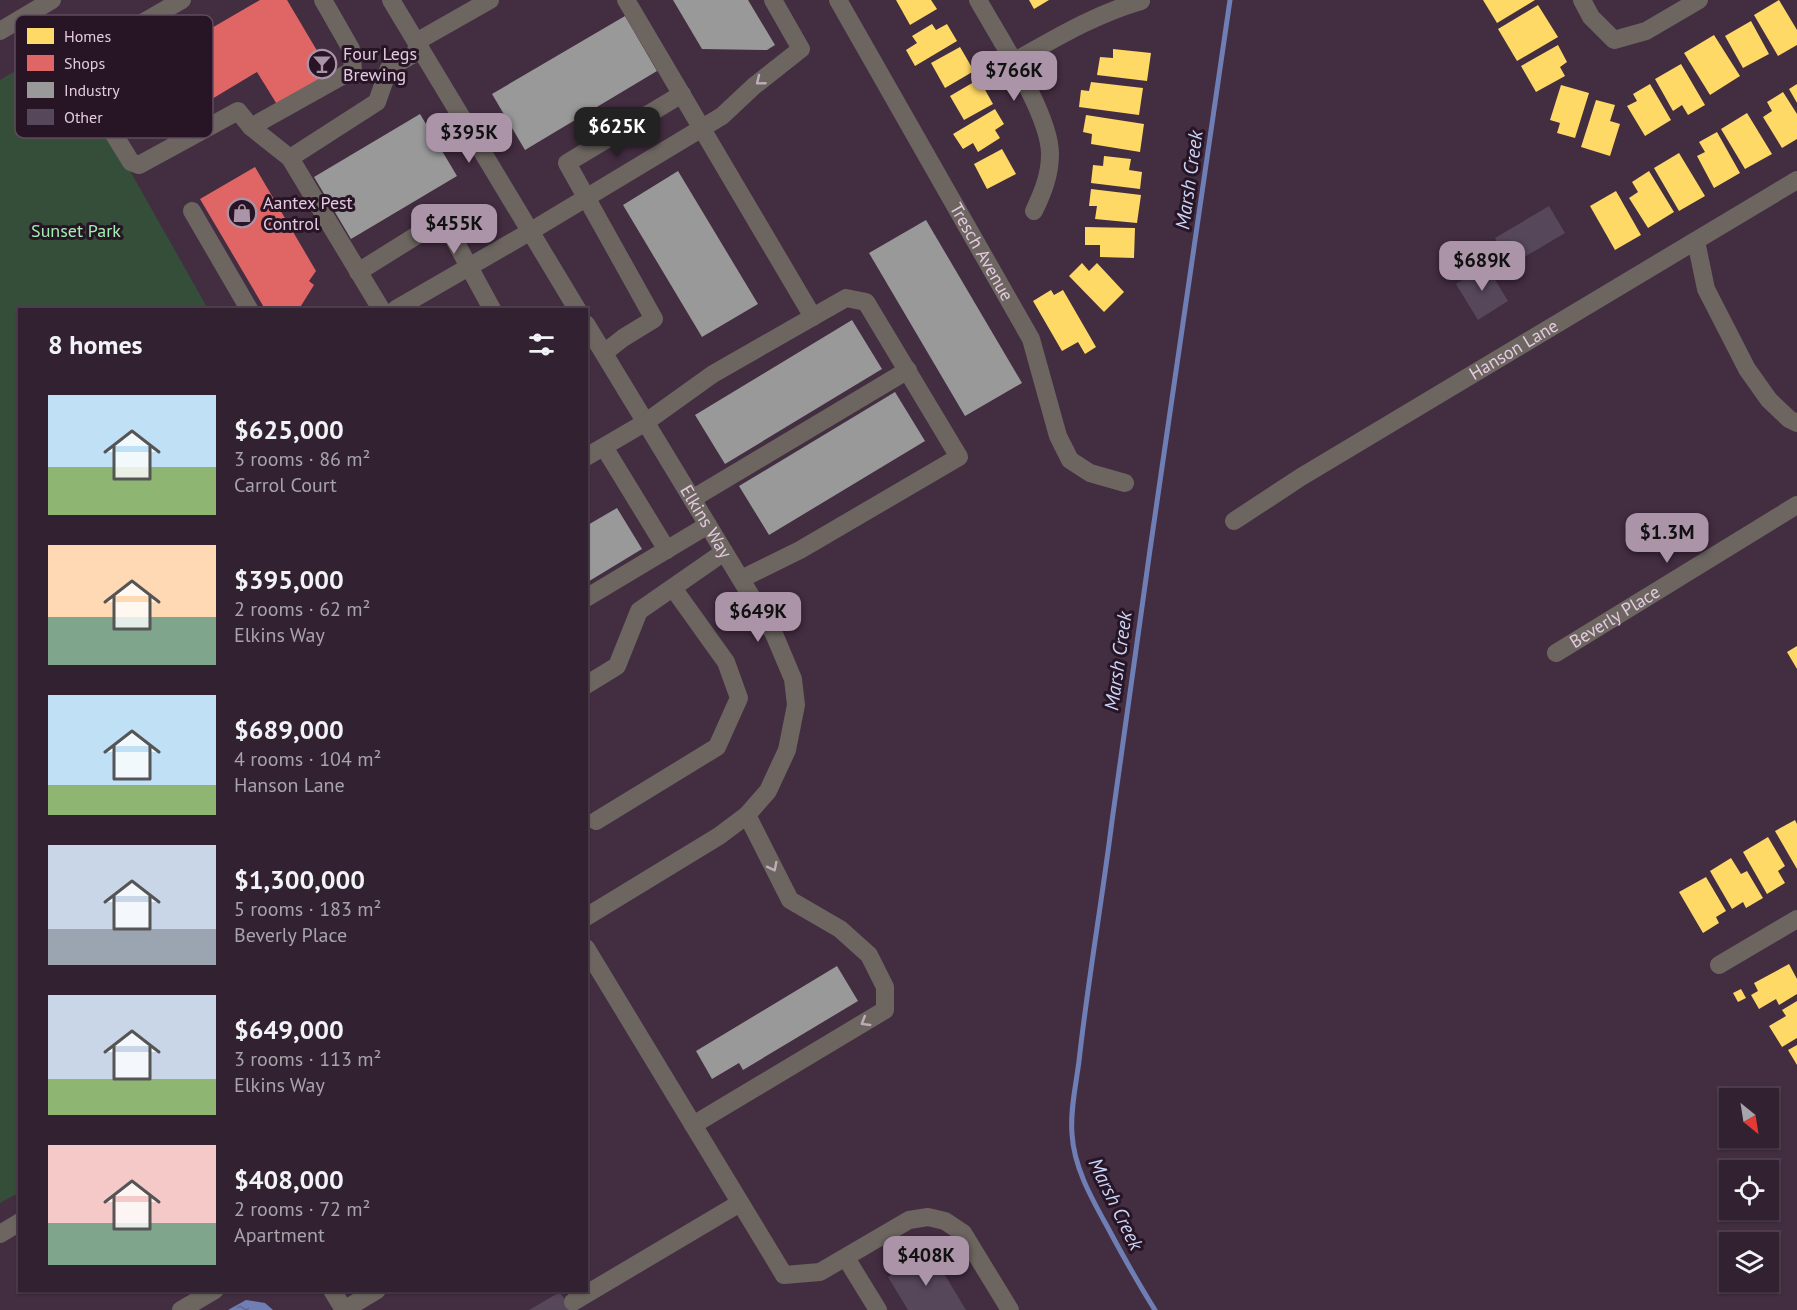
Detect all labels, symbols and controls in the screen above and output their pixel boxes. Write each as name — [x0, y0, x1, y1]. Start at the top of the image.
legend — [15, 15, 213, 138]
text: Homes — [64, 26, 111, 46]
place label: Four Legs Brewing — [343, 42, 417, 86]
bar icon: Four Legs Brewing — [306, 48, 338, 80]
pin: $766K — [972, 51, 1056, 102]
text: Shops — [64, 53, 105, 73]
text: $766K — [985, 57, 1043, 83]
one-way arrow — [756, 73, 767, 84]
text: Industry — [64, 80, 120, 100]
text: Other — [64, 107, 103, 127]
pin: $625K — [575, 107, 659, 158]
pin: $395K — [427, 113, 511, 164]
text: $625K — [588, 113, 646, 139]
text: $395K — [440, 119, 498, 145]
water label: Marsh Creek — [1169, 128, 1209, 231]
place label: Aantex Pest Control — [263, 191, 353, 235]
shop icon: Aantex Pest Control — [226, 197, 258, 229]
street label: Tresch Avenue — [945, 199, 1019, 305]
pin: $455K — [412, 204, 496, 255]
text: $455K — [425, 210, 483, 236]
park label: Sunset Park — [31, 219, 121, 242]
pin: $689K — [1440, 241, 1524, 292]
text: $689K — [1453, 247, 1511, 273]
street label: Hanson Lane — [1465, 314, 1562, 385]
text: 8 homes — [48, 328, 143, 361]
icon: filters — [525, 328, 558, 361]
text: $625,000 — [234, 413, 344, 446]
icon: home — [96, 419, 168, 491]
text: 3 rooms · 86 m² — [234, 446, 370, 472]
text: Carrol Court — [234, 472, 337, 498]
street label: Elkins Way — [675, 480, 738, 563]
pin: $1.3M — [1625, 513, 1709, 564]
text: $1.3M — [1640, 519, 1694, 545]
text: $395,000 — [234, 563, 344, 596]
icon: home — [96, 569, 168, 641]
street label: Beverly Place — [1565, 580, 1664, 653]
pin: $649K — [716, 592, 800, 643]
text: 2 rooms · 62 m² — [234, 596, 370, 622]
text: $649K — [729, 598, 787, 624]
water label: Marsh Creek — [1098, 609, 1138, 712]
text: Elkins Way — [234, 622, 325, 648]
text: $689,000 — [234, 713, 344, 746]
icon: home — [96, 719, 168, 791]
text: 4 rooms · 104 m² — [234, 746, 381, 772]
text: Hanson Lane — [234, 772, 345, 798]
one-way arrow — [766, 861, 777, 872]
text: $1,300,000 — [234, 863, 365, 896]
icon: home — [96, 869, 168, 941]
text: 5 rooms · 183 m² — [234, 896, 381, 922]
text: Beverly Place — [234, 922, 347, 948]
text: $649,000 — [234, 1013, 344, 1046]
one-way arrow — [861, 1015, 871, 1027]
icon: home — [96, 1019, 168, 1091]
text: 3 rooms · 113 m² — [234, 1046, 381, 1072]
text: Elkins Way — [234, 1072, 325, 1098]
north arrow — [1719, 1088, 1779, 1148]
map controls — [1719, 1088, 1779, 1292]
water label: Marsh Creek — [1082, 1154, 1150, 1255]
button: locate — [1719, 1160, 1779, 1220]
text: $408,000 — [234, 1163, 344, 1196]
icon: home — [96, 1169, 168, 1241]
text: 2 rooms · 72 m² — [234, 1196, 370, 1222]
text: Apartment — [234, 1222, 325, 1248]
button: layers — [1719, 1232, 1779, 1292]
pin: $408K — [884, 1236, 968, 1287]
text: $408K — [897, 1242, 955, 1268]

